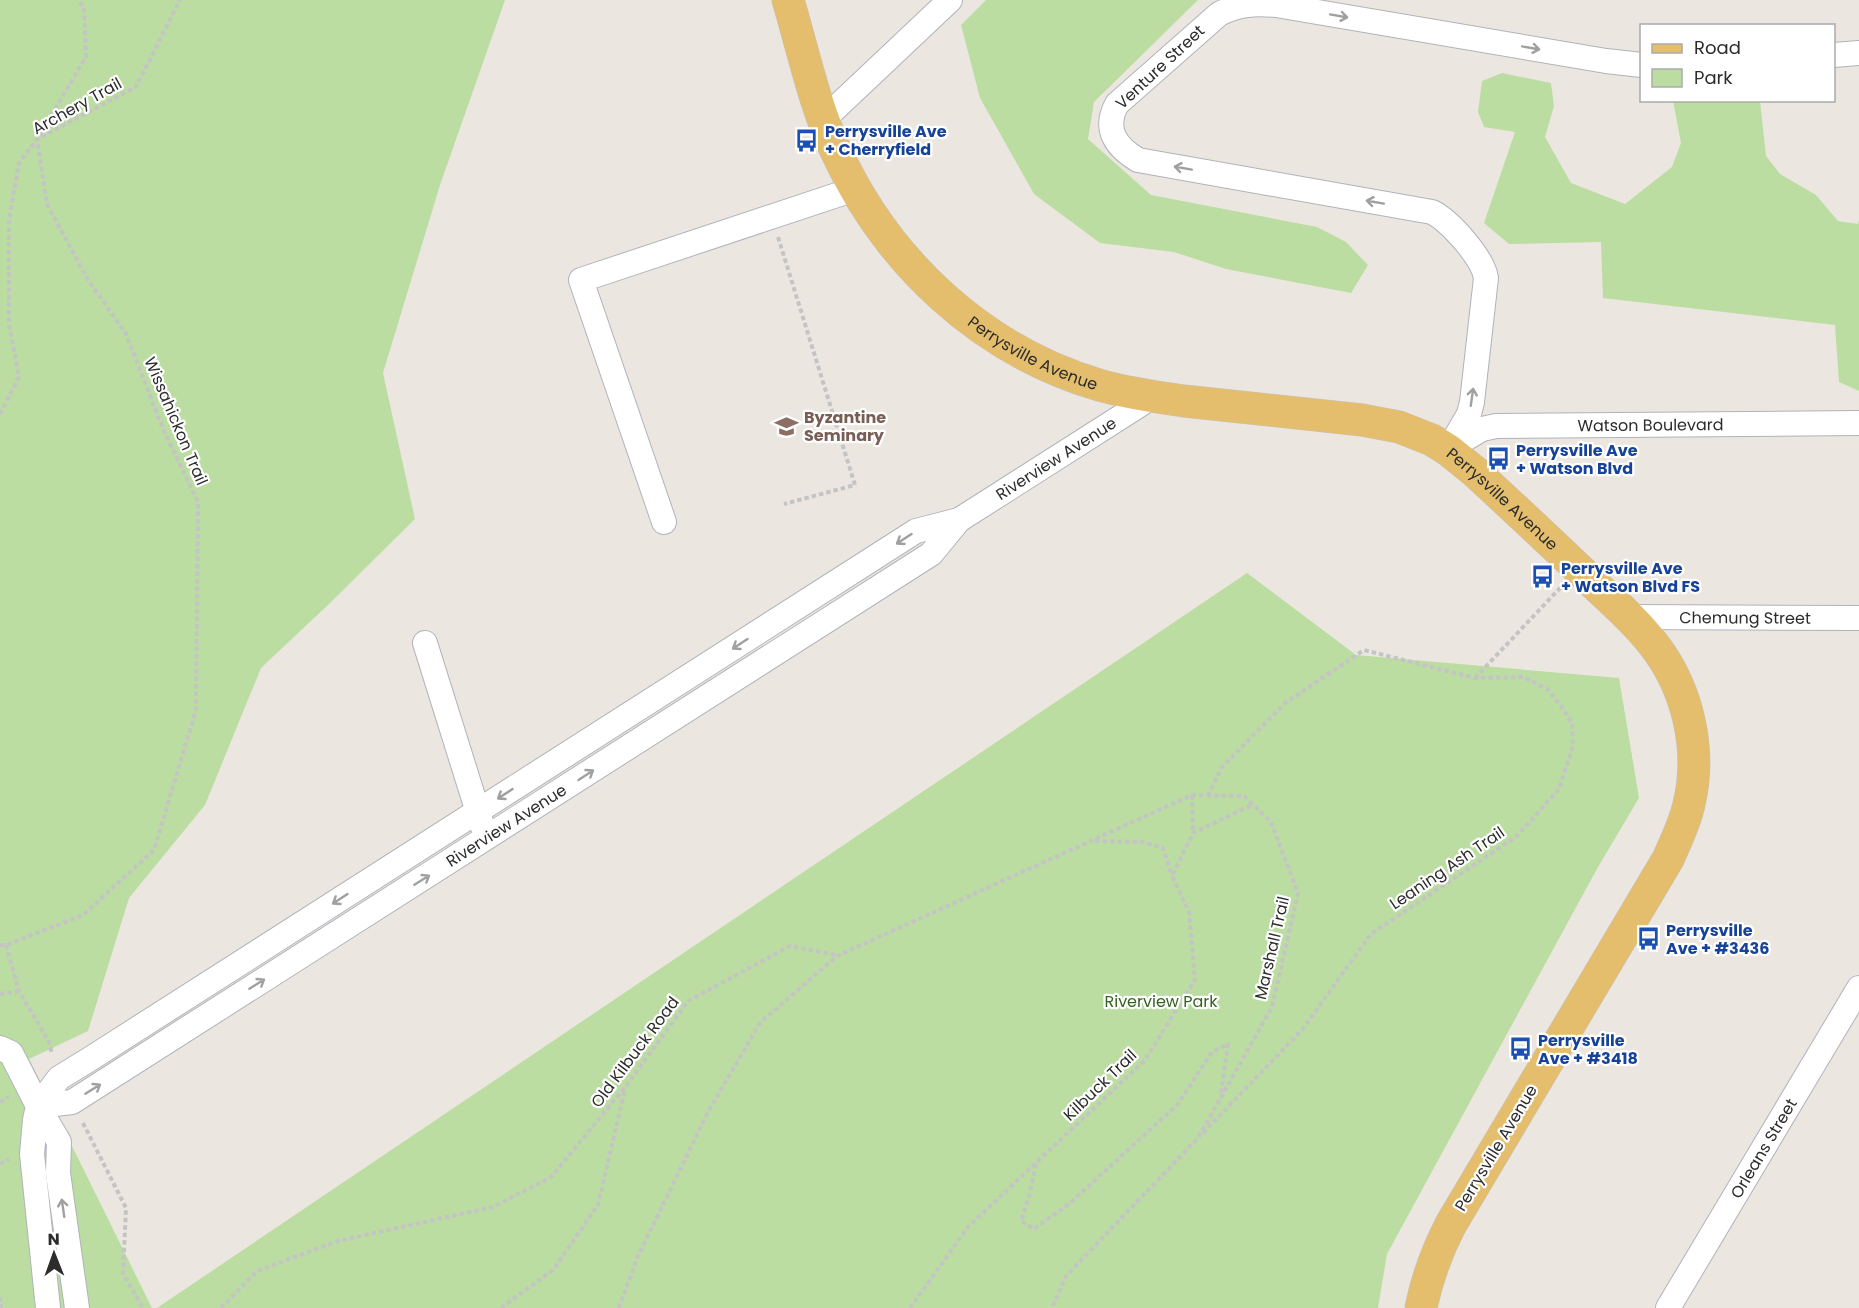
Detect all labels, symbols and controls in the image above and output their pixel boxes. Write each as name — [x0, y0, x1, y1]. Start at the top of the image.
one-way arrow — [1328, 10, 1348, 21]
street label: Venture Street — [1110, 20, 1210, 114]
legend — [1640, 24, 1835, 102]
text: Road — [1694, 35, 1741, 60]
one-way arrow — [1521, 43, 1540, 54]
text: Park — [1694, 65, 1733, 90]
street label: Archery Trail — [28, 72, 126, 140]
place label: Perrysville Ave + Cherryfield — [825, 120, 947, 161]
bus stop icon: Perrysville Ave + Cherryfield — [794, 127, 820, 153]
one-way arrow — [1173, 162, 1193, 173]
one-way arrow — [1365, 196, 1385, 207]
street label: Perrysville Avenue — [963, 310, 1101, 396]
street label: Wissahickon Trail — [139, 353, 213, 489]
one-way arrow — [1467, 387, 1478, 407]
place label: Byzantine Seminary — [804, 406, 886, 447]
street label: Riverview Avenue — [991, 411, 1121, 505]
school or university icon: Byzantine Seminary — [773, 413, 799, 439]
street label: Watson Boulevard — [1577, 413, 1724, 437]
place label: Perrysville Ave + Watson Blvd — [1516, 439, 1638, 480]
street label: Perrysville Avenue — [1442, 442, 1563, 555]
bus stop icon: Perrysville Ave + Watson Blvd — [1485, 446, 1511, 472]
one-way arrow — [896, 533, 913, 545]
place label: Perrysville Ave + Watson Blvd FS — [1561, 557, 1700, 598]
bus stop icon: Perrysville Ave + Watson Blvd FS — [1530, 564, 1556, 590]
street label: Chemung Street — [1679, 606, 1811, 629]
one-way arrow — [732, 638, 748, 650]
one-way arrow — [577, 769, 594, 781]
street label: Riverview Avenue — [441, 778, 571, 872]
one-way arrow — [496, 788, 513, 801]
street label: Leaning Ash Trail — [1385, 821, 1509, 915]
one-way arrow — [413, 873, 430, 885]
one-way arrow — [332, 894, 349, 906]
street label: Marshall Trail — [1249, 894, 1295, 1002]
place label: Perrysville Ave + #3436 — [1666, 919, 1769, 960]
bus stop icon: Perrysville Ave + #3436 — [1635, 926, 1661, 952]
one-way arrow — [248, 978, 265, 990]
park label: Riverview Park — [1104, 990, 1218, 1013]
street label: Old Kilbuck Road — [586, 992, 684, 1112]
place label: Perrysville Ave + #3418 — [1538, 1029, 1638, 1070]
bus stop icon: Perrysville Ave + #3418 — [1507, 1036, 1533, 1062]
street label: Kilbuck Trail — [1058, 1044, 1142, 1126]
street label: Perrysville Avenue — [1449, 1080, 1543, 1215]
one-way arrow — [84, 1082, 101, 1095]
street label: Orleans Street — [1724, 1094, 1802, 1203]
one-way arrow — [58, 1199, 69, 1219]
north arrow — [24, 1224, 84, 1284]
text: N — [48, 1228, 60, 1251]

